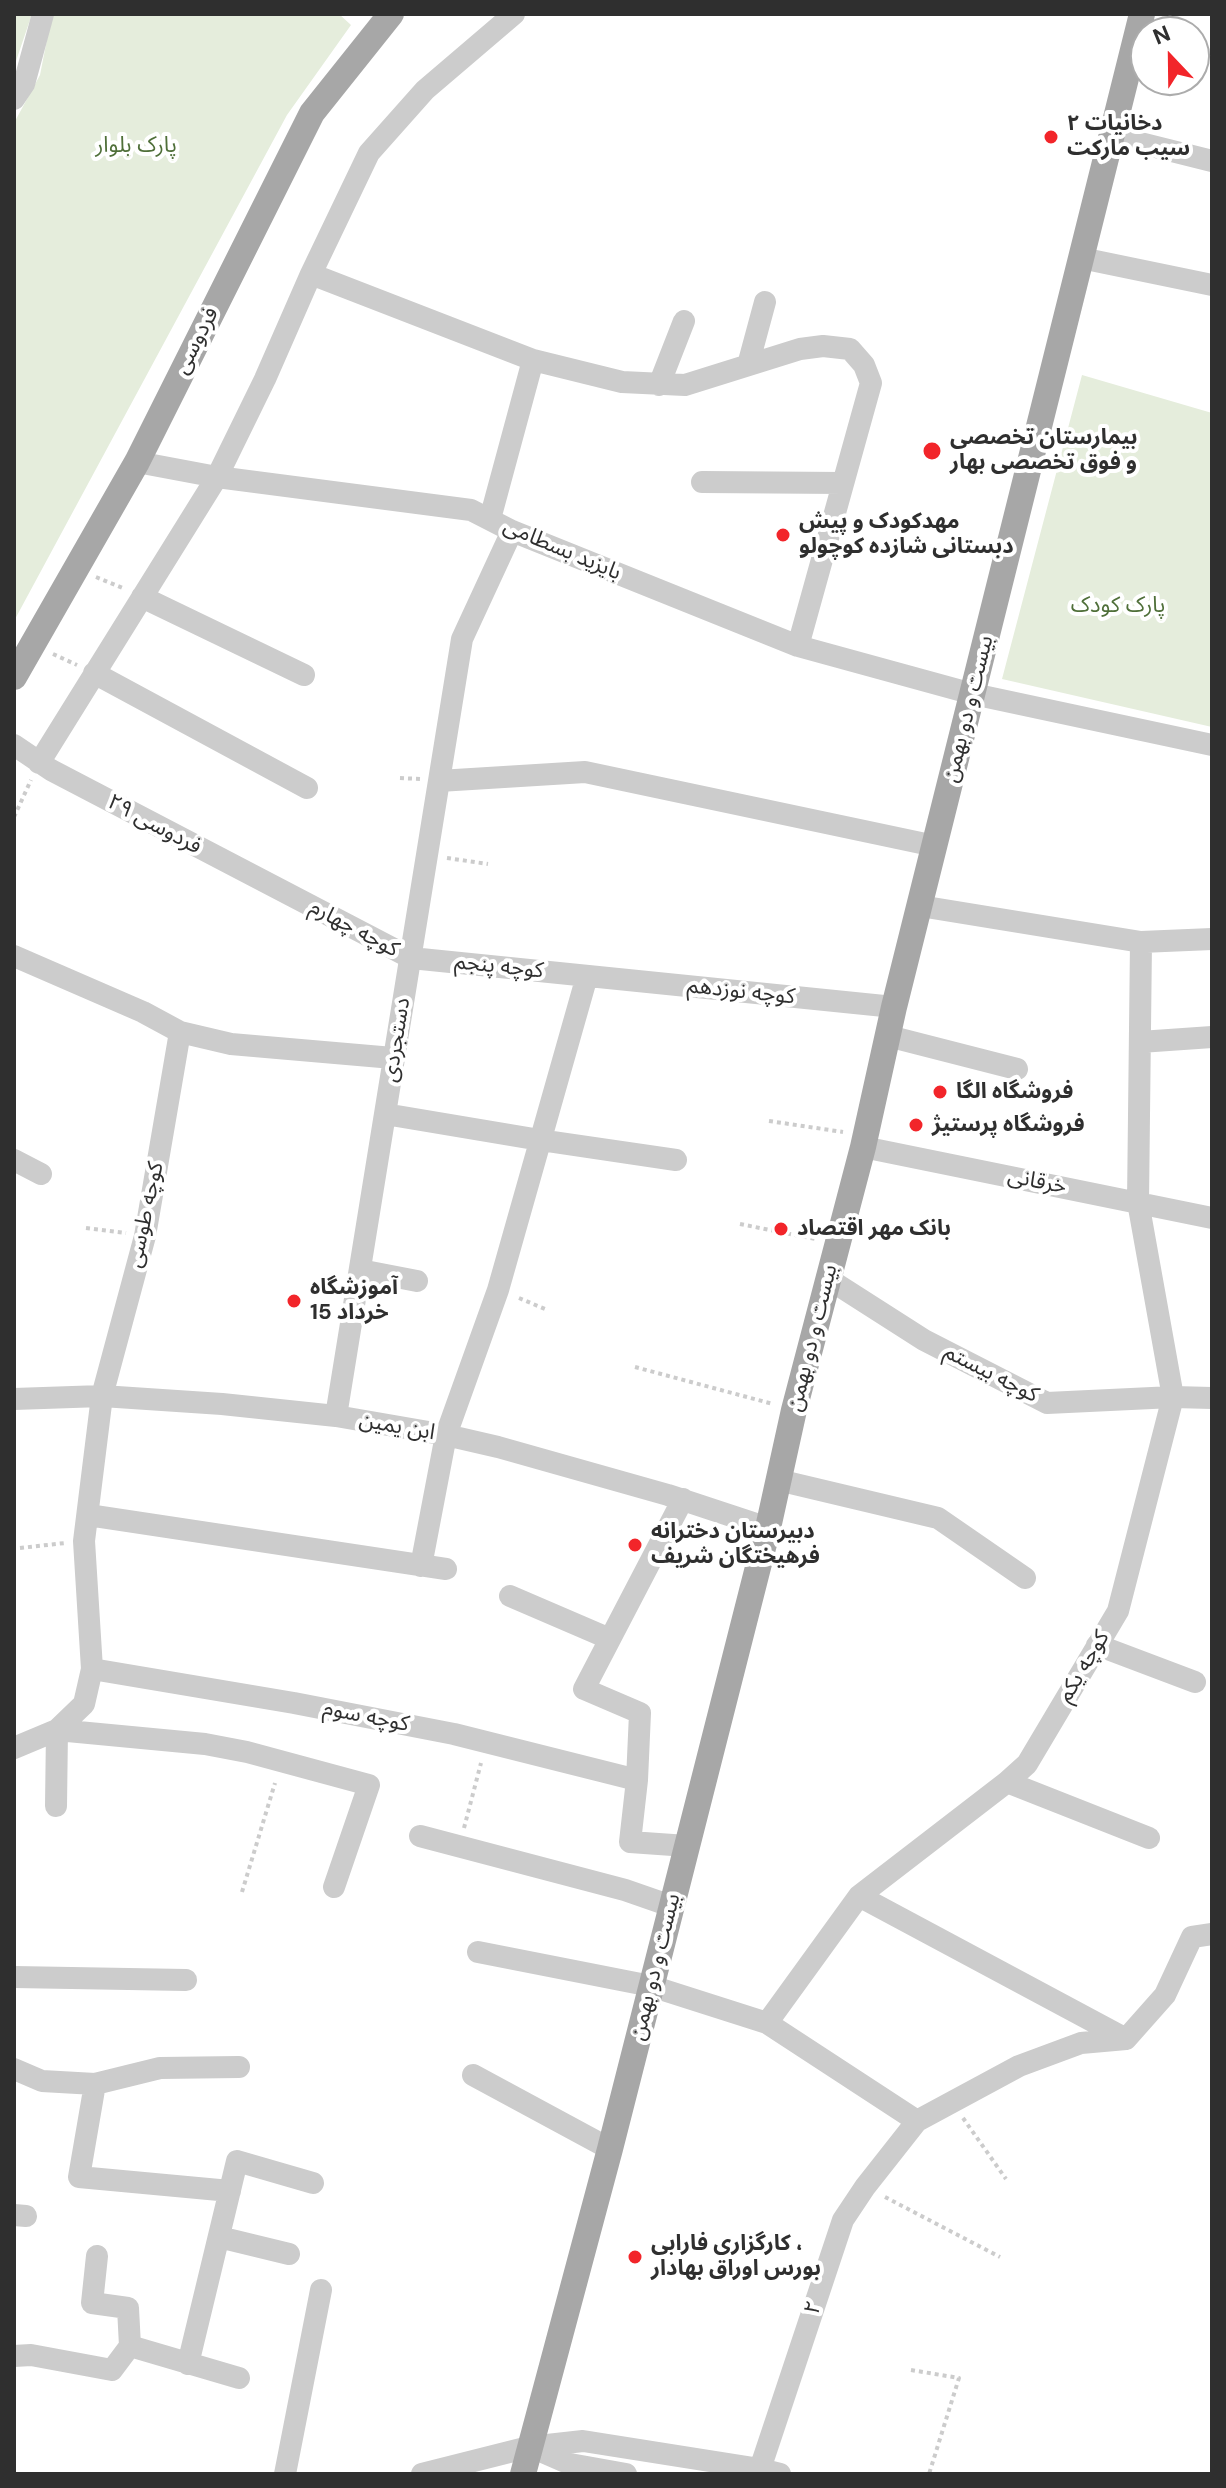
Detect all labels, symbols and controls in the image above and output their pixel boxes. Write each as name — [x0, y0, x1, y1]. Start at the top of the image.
north arrow — [1130, 16, 1210, 96]
text: N — [1149, 19, 1174, 52]
place label: دخانیات ۲ سیب مارکت — [1067, 111, 1190, 162]
marker: دخانیات ۲ سیب مارکت — [1042, 128, 1060, 146]
park label: پارک بلوار — [95, 133, 177, 159]
street label: فردوسی — [169, 303, 225, 379]
place label: بیمارستان تخصصی و فوق تخصصی بهار — [950, 425, 1137, 476]
marker: بیمارستان تخصصی و فوق تخصصی بهار — [921, 440, 943, 462]
place label: مهدکودک و پیش دبستانی شازده کوچولو — [799, 509, 1014, 560]
street label: بایزید بسطامی — [499, 513, 625, 587]
marker: مهدکودک و پیش دبستانی شازده کوچولو — [774, 526, 792, 544]
park label: پارک کودک — [1071, 593, 1165, 619]
street label: بیست و دو بهمن — [938, 633, 1000, 785]
street label: فردوسی ۲۹ — [102, 789, 206, 861]
street label: کوچه چهارم — [305, 895, 403, 963]
street label: کوچه پنجم — [453, 949, 545, 985]
street label: کوچه نوزدهم — [686, 973, 796, 1011]
street label: دستجردی — [377, 996, 417, 1084]
place label: فروشگاه الگا — [956, 1079, 1073, 1105]
marker: فروشگاه الگا — [931, 1083, 949, 1101]
place label: فروشگاه پرستيژ — [932, 1112, 1085, 1138]
marker: فروشگاه پرستيژ — [907, 1116, 925, 1134]
street label: کوچه طوسی — [122, 1160, 170, 1270]
street label: خرقانی — [1005, 1163, 1069, 1201]
place label: بانک مهر اقتصاد — [797, 1216, 951, 1242]
marker: بانک مهر اقتصاد — [772, 1220, 790, 1238]
street label: بیست و دو بهمن — [782, 1262, 844, 1414]
place label: آموزشگاه 15 خرداد — [310, 1275, 398, 1326]
marker: آموزشگاه 15 خرداد — [285, 1292, 303, 1310]
street label: کوچه بیستم — [939, 1339, 1043, 1409]
street label: ابن یمین — [357, 1407, 437, 1447]
place label: دبیرستان دخترانه فرهیختگان شریف — [651, 1519, 820, 1570]
marker: دبیرستان دخترانه فرهیختگان شریف — [626, 1536, 644, 1554]
street label: کوچه یکم — [1052, 1626, 1116, 1708]
street label: کوچه سوم — [321, 1696, 411, 1738]
street label: بیست و دو بهمن — [625, 1891, 687, 2043]
place label: کارگزاری فارابی ، بورس اوراق بهادار — [651, 2231, 821, 2282]
marker: کارگزاری فارابی ، بورس اوراق بهادار — [626, 2248, 644, 2266]
street label: ۲ — [800, 2298, 828, 2318]

